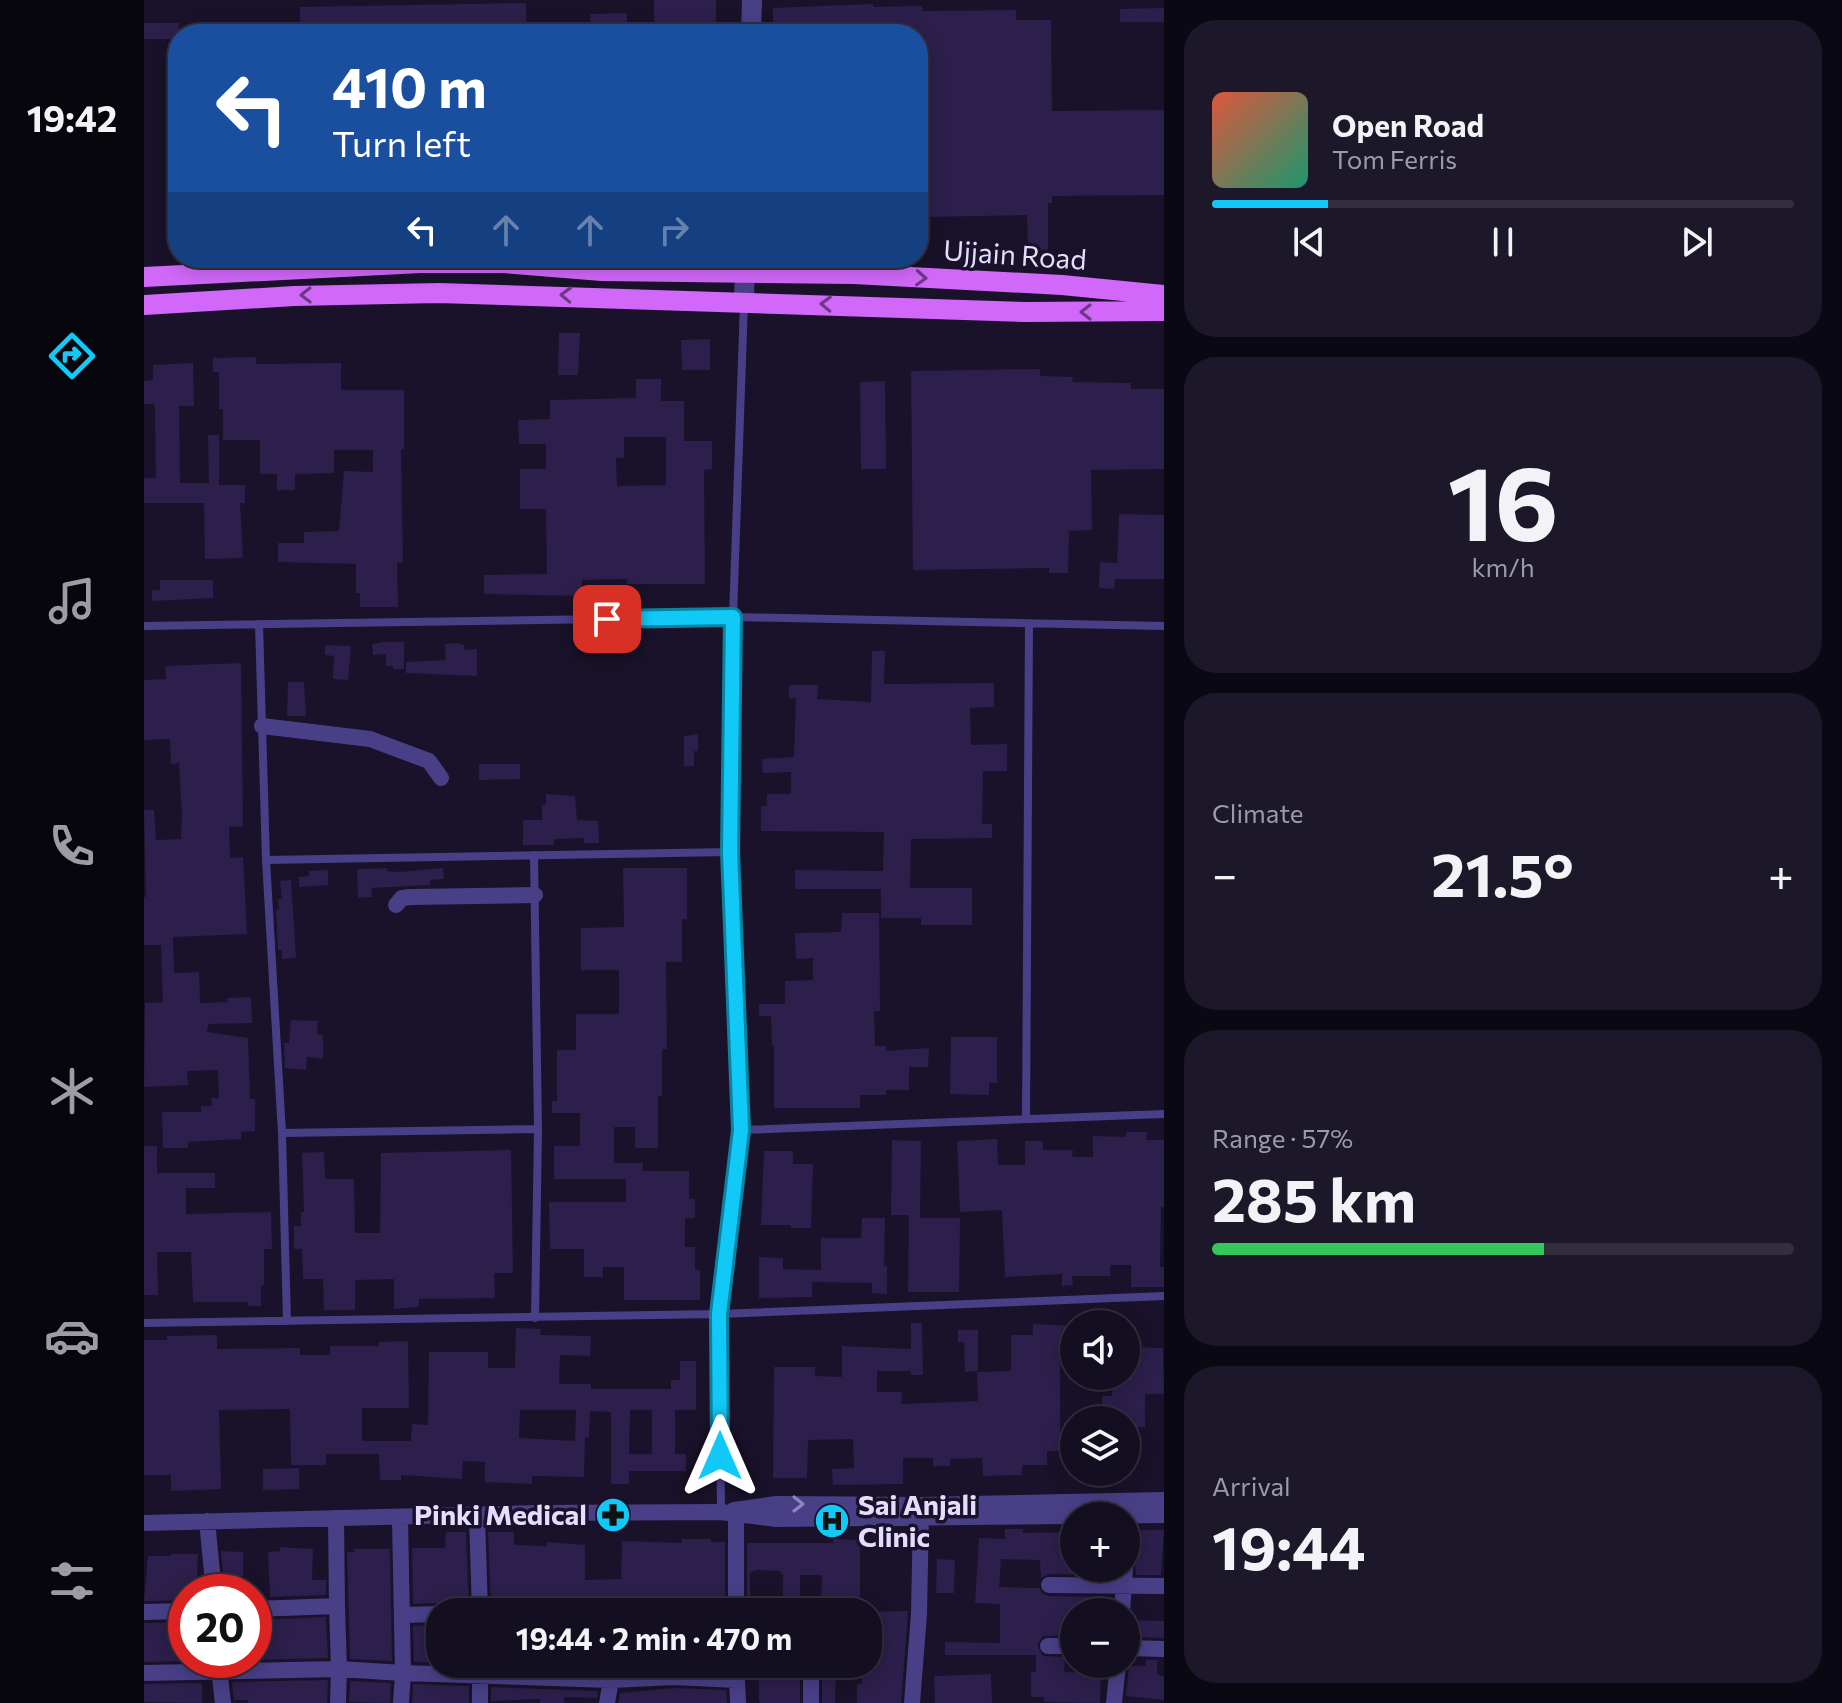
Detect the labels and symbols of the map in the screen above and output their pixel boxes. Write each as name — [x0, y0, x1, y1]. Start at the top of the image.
street label: Ujjain Road — [942, 232, 1088, 276]
one-way arrow — [915, 269, 928, 286]
one-way arrow — [299, 287, 312, 304]
one-way arrow — [559, 287, 572, 304]
one-way arrow — [819, 296, 832, 313]
one-way arrow — [1079, 303, 1092, 321]
pin — [573, 585, 641, 653]
position arrow — [678, 1414, 762, 1498]
place label: Sai Anjali Clinic — [858, 1487, 977, 1553]
pharmacy icon: Pinki Medical — [594, 1496, 632, 1534]
one-way arrow — [792, 1496, 805, 1513]
place label: Pinki Medical — [414, 1497, 587, 1531]
hospital icon: Sai Anjali Clinic — [813, 1502, 851, 1540]
speed limit sign: 20 — [168, 1574, 272, 1678]

